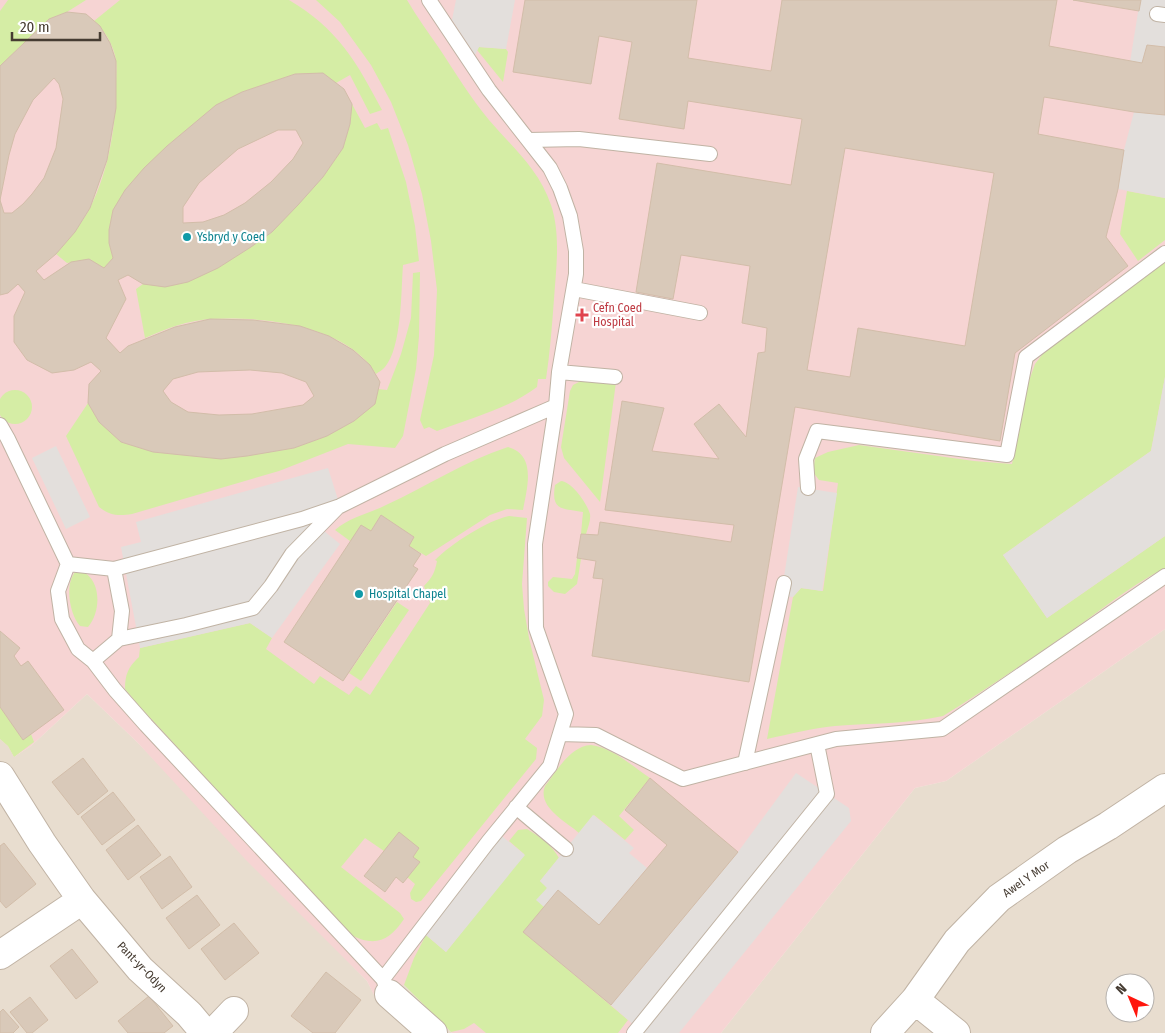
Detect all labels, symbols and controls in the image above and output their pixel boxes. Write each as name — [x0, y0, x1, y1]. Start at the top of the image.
scale bar — [12, 10, 100, 42]
text: 20 m — [20, 18, 50, 36]
place label: Ysbryd y Coed — [197, 230, 265, 244]
marker: Ysbryd y Coed — [181, 231, 193, 243]
place label: Cefn Coed Hospital — [593, 301, 642, 329]
marker: Cefn Coed Hospital — [575, 308, 589, 322]
place label: Hospital Chapel — [369, 587, 446, 601]
marker: Hospital Chapel — [353, 588, 365, 600]
street label: Awel Y Mor — [1000, 857, 1053, 900]
street label: Pant-yr-Odyn — [114, 939, 170, 995]
north arrow — [1105, 973, 1155, 1023]
text: N — [1112, 980, 1130, 998]

